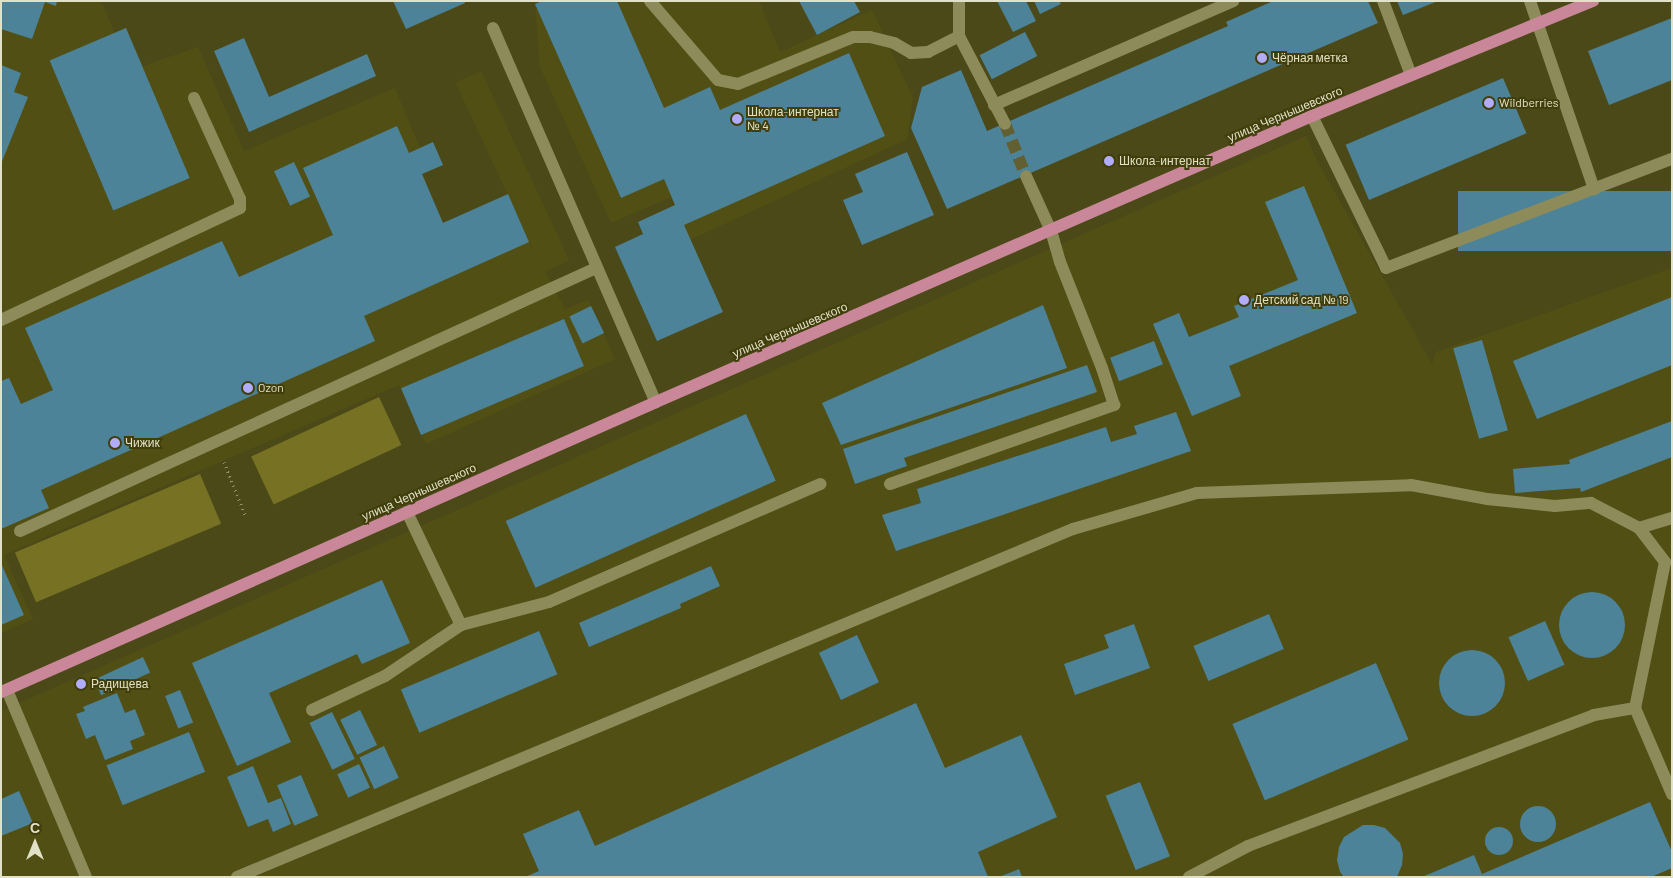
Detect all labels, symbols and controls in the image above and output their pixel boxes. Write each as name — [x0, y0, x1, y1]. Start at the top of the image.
place label: Чёрная метка — [1272, 51, 1348, 65]
marker: Чёрная метка — [1256, 52, 1268, 64]
street label: улица Чернышевского — [1225, 83, 1345, 145]
place label: Wildberries — [1499, 96, 1559, 110]
marker: Wildberries — [1483, 97, 1495, 109]
place label: Школа-интернат № 4 — [747, 105, 839, 133]
marker: Школа-интернат № 4 — [731, 113, 743, 125]
place label: Школа-интернат — [1119, 154, 1211, 168]
marker: Школа-интернат — [1103, 155, 1115, 167]
place label: Детский сад № 19 — [1254, 293, 1349, 307]
marker: Детский сад № 19 — [1238, 294, 1250, 306]
street label: улица Чернышевского — [730, 299, 850, 361]
place label: Ozon — [258, 381, 284, 395]
marker: Ozon — [242, 382, 254, 394]
place label: Чижик — [125, 436, 160, 450]
marker: Чижик — [109, 437, 121, 449]
street label: улица Чернышевского — [360, 460, 478, 524]
place label: Радищева — [91, 677, 148, 691]
marker: Радищева — [75, 678, 87, 690]
north arrow — [10, 818, 60, 868]
text: С — [30, 819, 40, 836]

